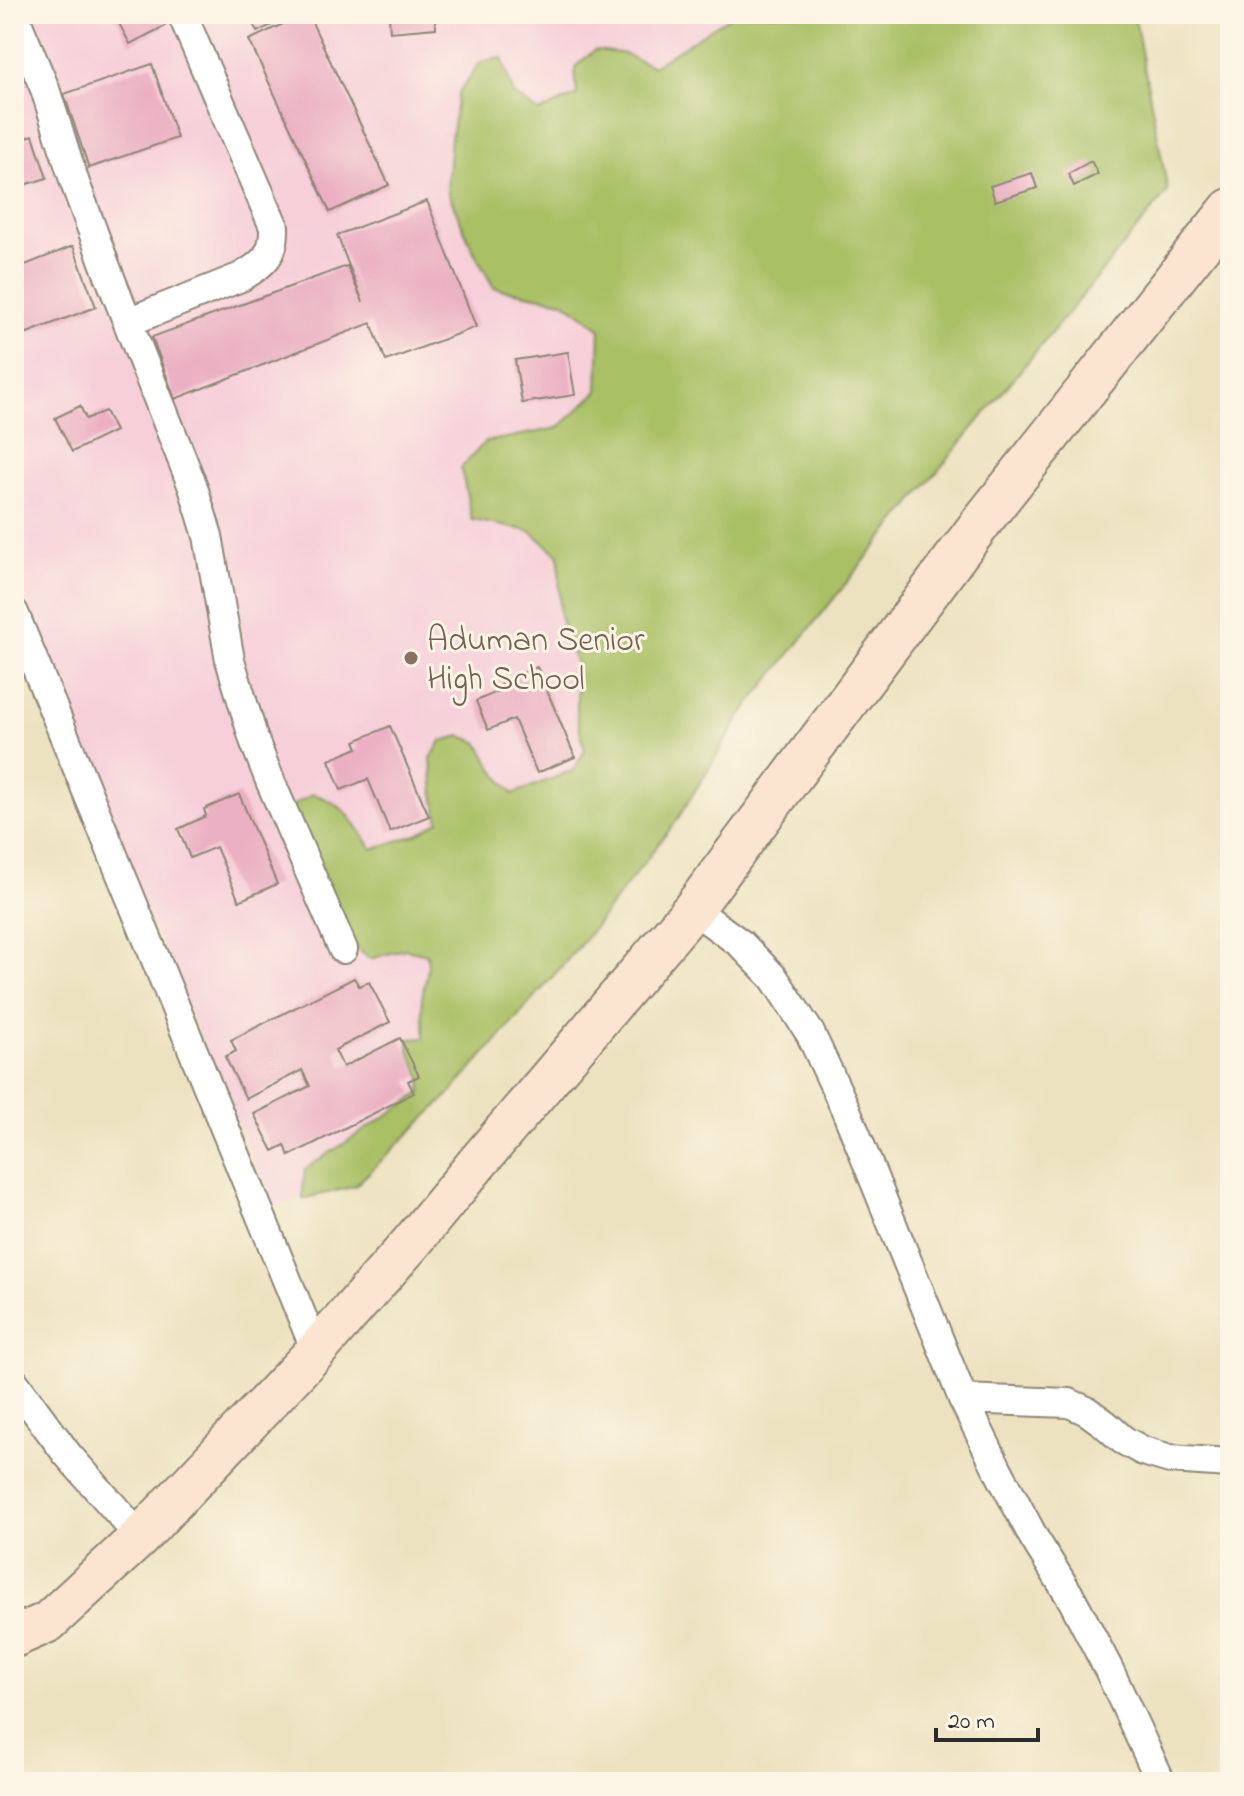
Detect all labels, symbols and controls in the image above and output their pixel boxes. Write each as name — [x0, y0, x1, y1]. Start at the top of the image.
place label: Aduman Senior High School — [427, 617, 645, 706]
marker: Aduman Senior High School — [402, 649, 420, 667]
scale bar — [936, 1692, 1038, 1742]
text: 20 m — [948, 1705, 995, 1740]

